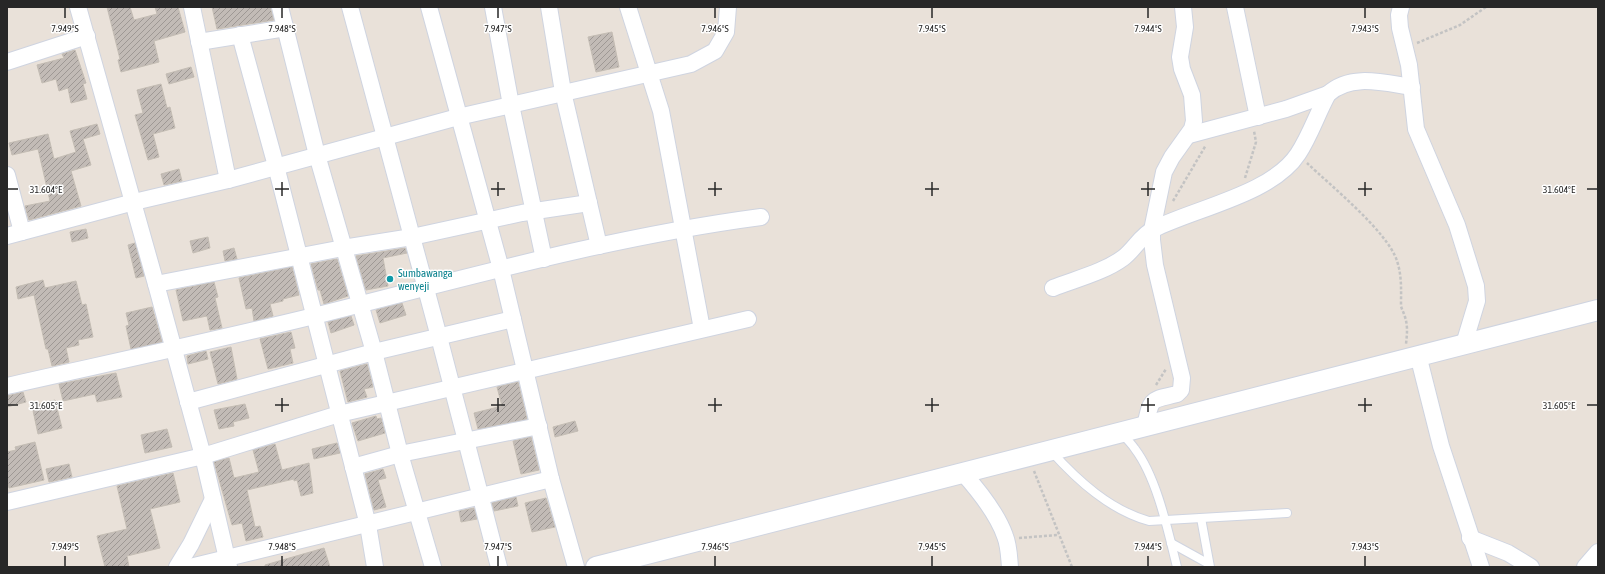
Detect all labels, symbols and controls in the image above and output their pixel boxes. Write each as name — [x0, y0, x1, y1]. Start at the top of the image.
text: 7.949°S — [51, 23, 79, 34]
text: 7.948°S — [268, 23, 296, 34]
text: 7.947°S — [484, 23, 512, 34]
text: 7.946°S — [701, 23, 729, 34]
text: 7.945°S — [918, 23, 946, 34]
text: 7.944°S — [1134, 23, 1162, 34]
text: 7.943°S — [1351, 23, 1379, 34]
text: 31.604°E — [30, 184, 63, 195]
text: 31.604°E — [1543, 184, 1576, 195]
place label: Sumbawanga wenyeji — [398, 267, 453, 292]
marker: Sumbawanga wenyeji — [385, 274, 395, 284]
text: 31.605°E — [30, 400, 63, 411]
text: 31.605°E — [1543, 400, 1576, 411]
text: 7.949°S — [51, 541, 79, 552]
text: 7.948°S — [268, 541, 296, 552]
text: 7.947°S — [484, 541, 512, 552]
text: 7.946°S — [701, 541, 729, 552]
text: 7.945°S — [918, 541, 946, 552]
text: 7.944°S — [1134, 541, 1162, 552]
text: 7.943°S — [1351, 541, 1379, 552]

